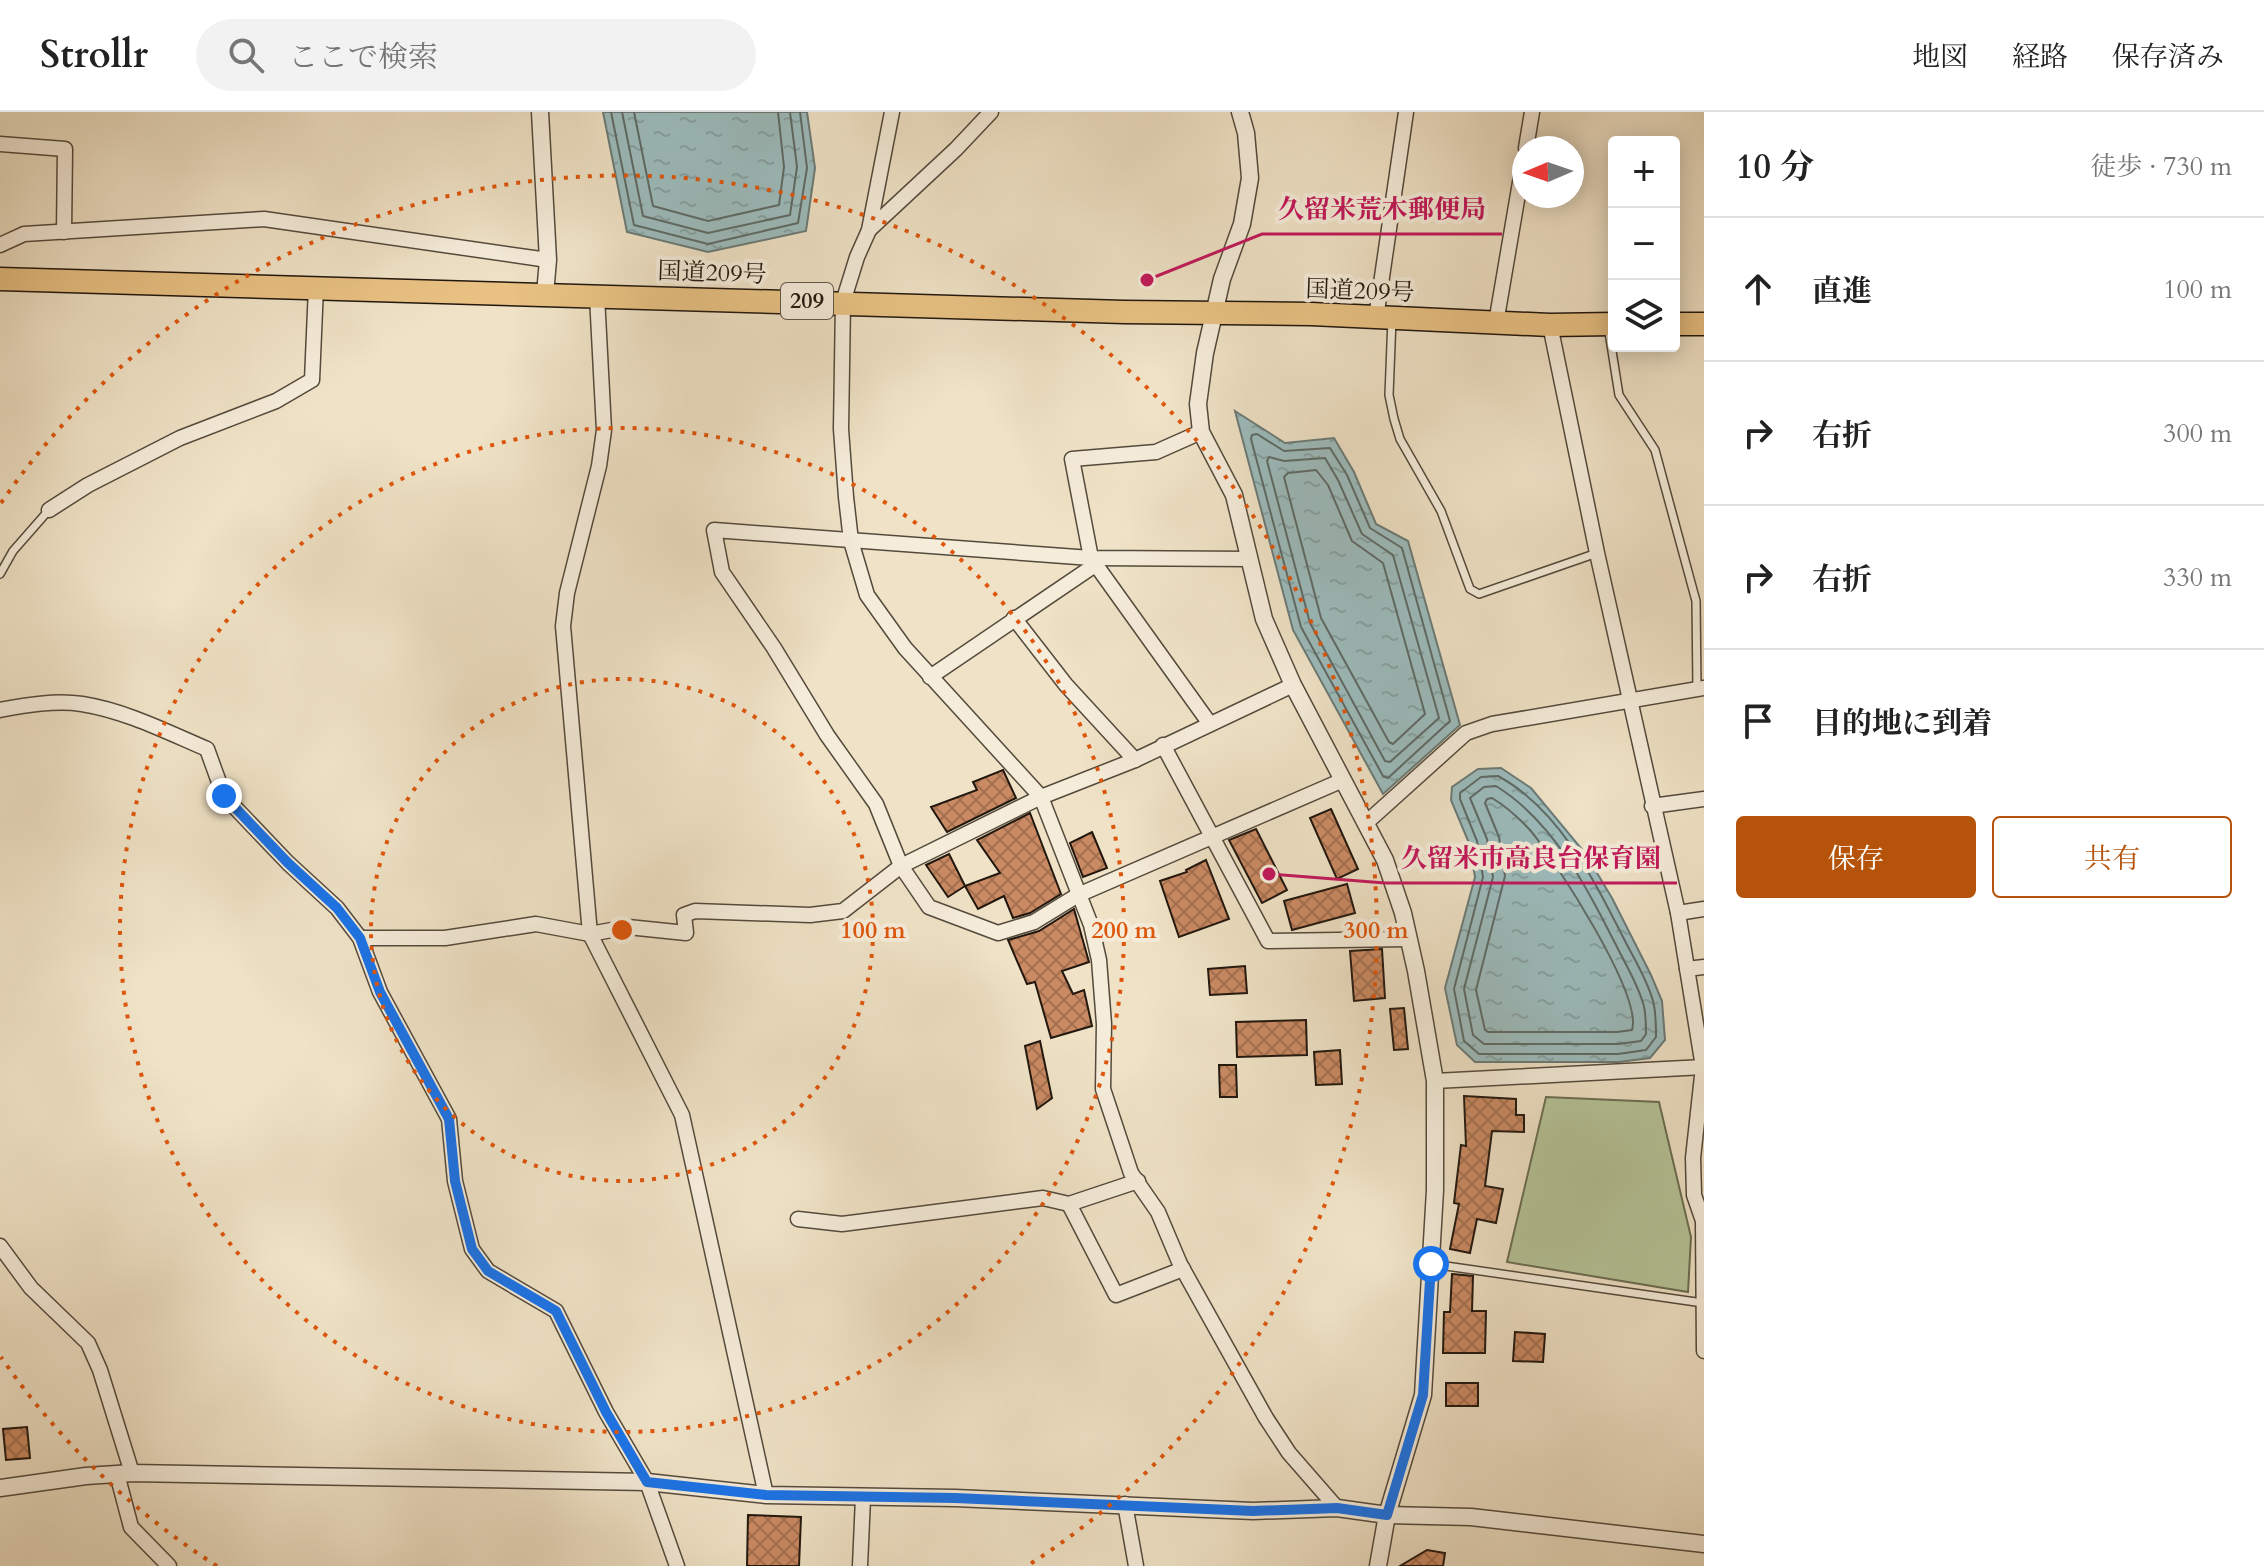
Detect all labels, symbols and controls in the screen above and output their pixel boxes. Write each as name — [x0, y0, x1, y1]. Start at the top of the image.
search box — [196, 19, 756, 91]
text: Strollr — [40, 29, 148, 81]
icon: search — [224, 33, 268, 77]
text: ここで検索 — [288, 37, 438, 78]
text: 地図 — [1912, 38, 1968, 76]
text: 経路 — [2012, 38, 2068, 76]
text: 保存済み — [2112, 38, 2224, 76]
north arrow — [1512, 136, 1584, 208]
map controls — [1608, 136, 1680, 352]
button: + — [1608, 136, 1680, 208]
text: 10 分 — [1736, 144, 1814, 190]
text: 徒歩 · 730 m — [2091, 149, 2232, 184]
callout: 久留米荒木郵便局 — [1262, 184, 1502, 234]
text: 久留米荒木郵便局 — [1278, 192, 1486, 227]
button: − — [1608, 208, 1680, 280]
street label: 国道209号 — [657, 255, 767, 291]
icon: ahead — [1736, 267, 1780, 311]
text: 直進 — [1812, 271, 1872, 312]
text: 100 m — [2163, 272, 2232, 307]
street label: 国道209号 — [1305, 273, 1415, 309]
button: layers — [1608, 280, 1680, 352]
road number: 209 — [781, 283, 833, 319]
icon: right — [1736, 411, 1780, 455]
text: 右折 — [1812, 415, 1872, 456]
text: 300 m — [2163, 416, 2232, 451]
icon: right — [1736, 555, 1780, 599]
text: 右折 — [1812, 559, 1872, 600]
text: 330 m — [2163, 560, 2232, 595]
icon: arrive — [1736, 699, 1780, 743]
text: 目的地に到着 — [1812, 703, 1992, 744]
route end — [206, 778, 242, 814]
button: 保存 — [1736, 816, 1976, 898]
button: 共有 — [1992, 816, 2232, 898]
callout: 久留米市高良台保育園 — [1385, 833, 1677, 883]
text: 久留米市高良台保育園 — [1401, 841, 1661, 876]
text: 100 m — [840, 914, 907, 947]
text: 200 m — [1091, 914, 1158, 947]
text: 300 m — [1343, 914, 1410, 947]
centre of rings — [608, 916, 636, 944]
route start — [1413, 1246, 1449, 1282]

